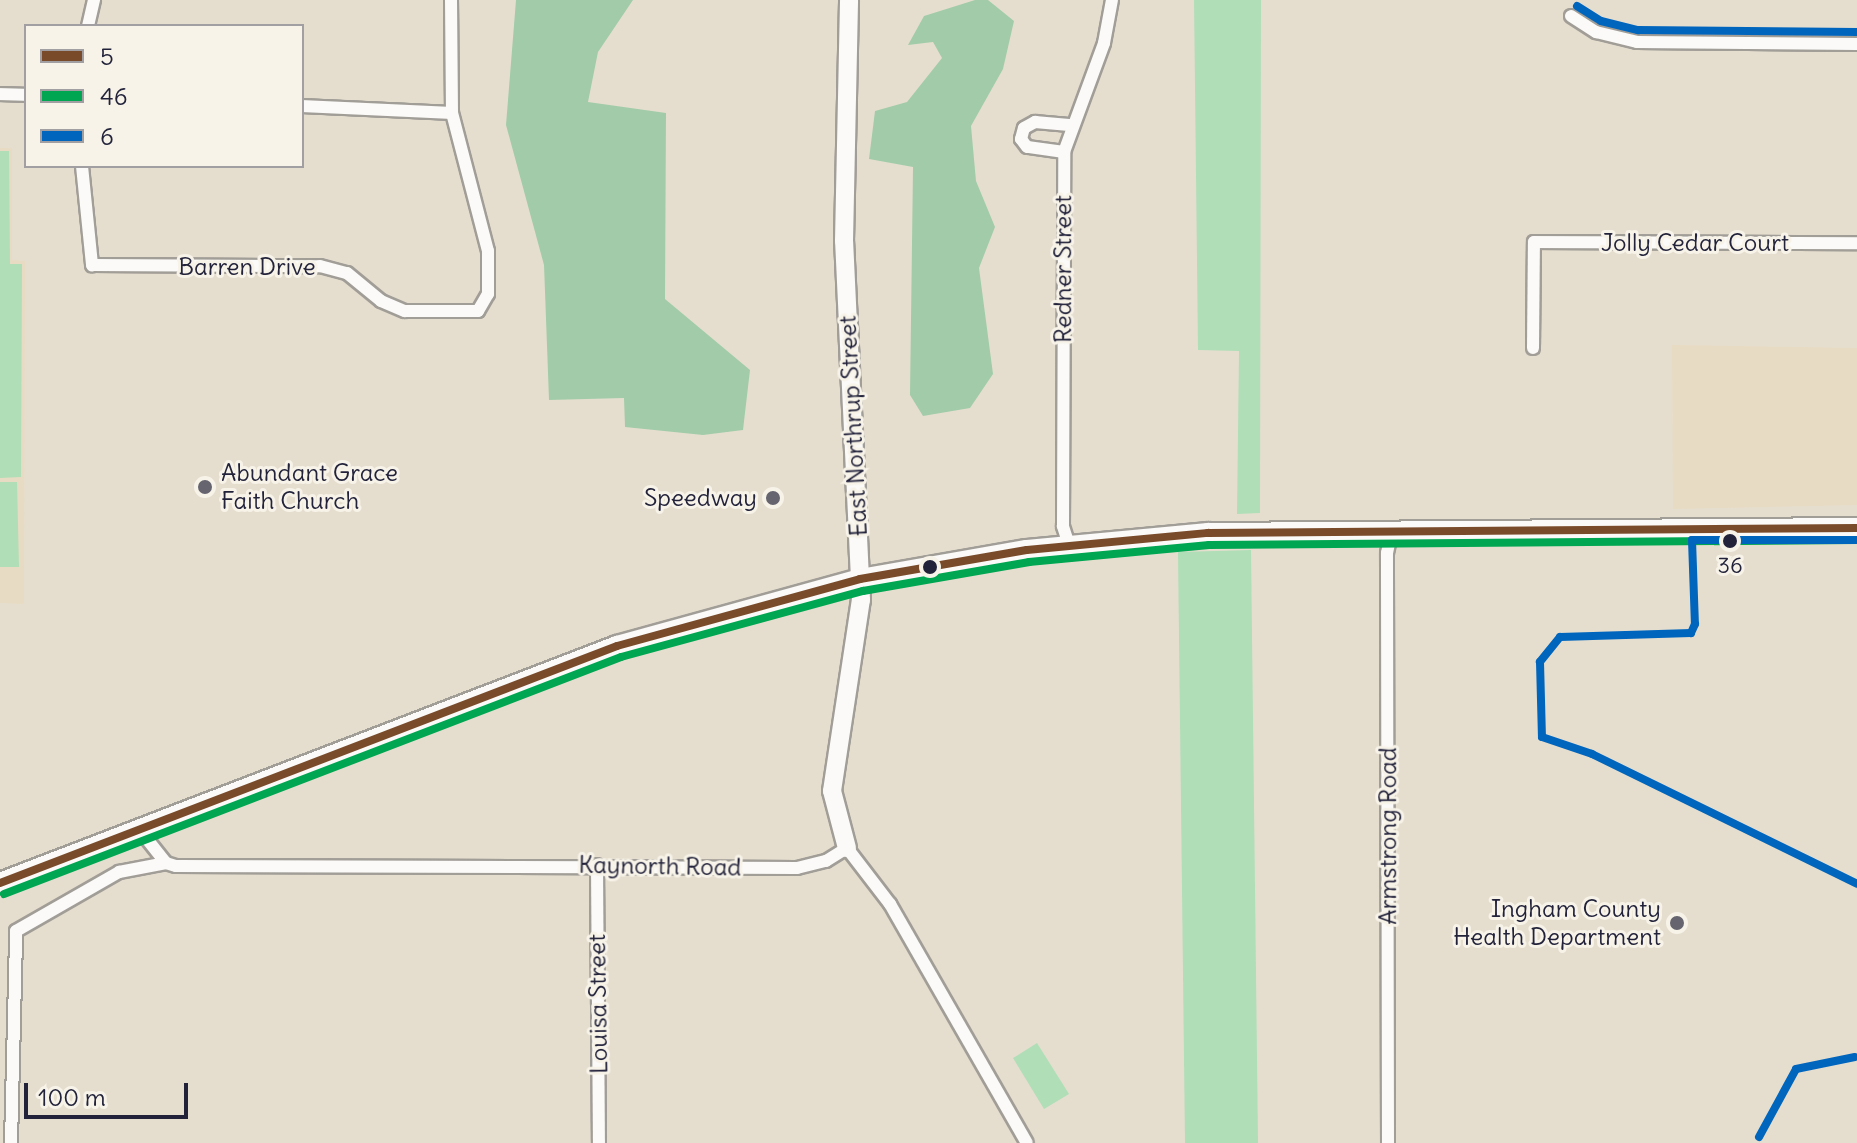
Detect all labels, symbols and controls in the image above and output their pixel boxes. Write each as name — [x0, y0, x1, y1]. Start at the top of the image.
legend — [24, 24, 304, 168]
text: 5 — [100, 41, 114, 71]
text: 46 — [100, 81, 128, 111]
text: 6 — [100, 121, 114, 151]
street label: Redner Street — [1049, 195, 1077, 343]
street label: Jolly Cedar Court — [1601, 229, 1789, 257]
street label: Barren Drive — [178, 253, 316, 281]
street label: East Northrup Street — [833, 315, 873, 537]
place label: Abundant Grace Faith Church — [221, 459, 398, 515]
marker: Abundant Grace Faith Church — [196, 478, 214, 496]
place label: Speedway — [644, 484, 757, 512]
marker: Speedway — [764, 489, 782, 507]
marker: 36 — [1722, 533, 1738, 549]
place label: 36 — [1717, 553, 1743, 579]
unlabelled marker — [922, 559, 938, 575]
street label: Armstrong Road — [1374, 747, 1402, 925]
street label: Kaynorth Road — [578, 850, 742, 882]
place label: Ingham County Health Department — [1453, 895, 1661, 951]
marker: Ingham County Health Department — [1668, 914, 1686, 932]
street label: Louisa Street — [582, 934, 614, 1074]
scale bar — [28, 1067, 192, 1117]
text: 100 m — [38, 1082, 106, 1112]

